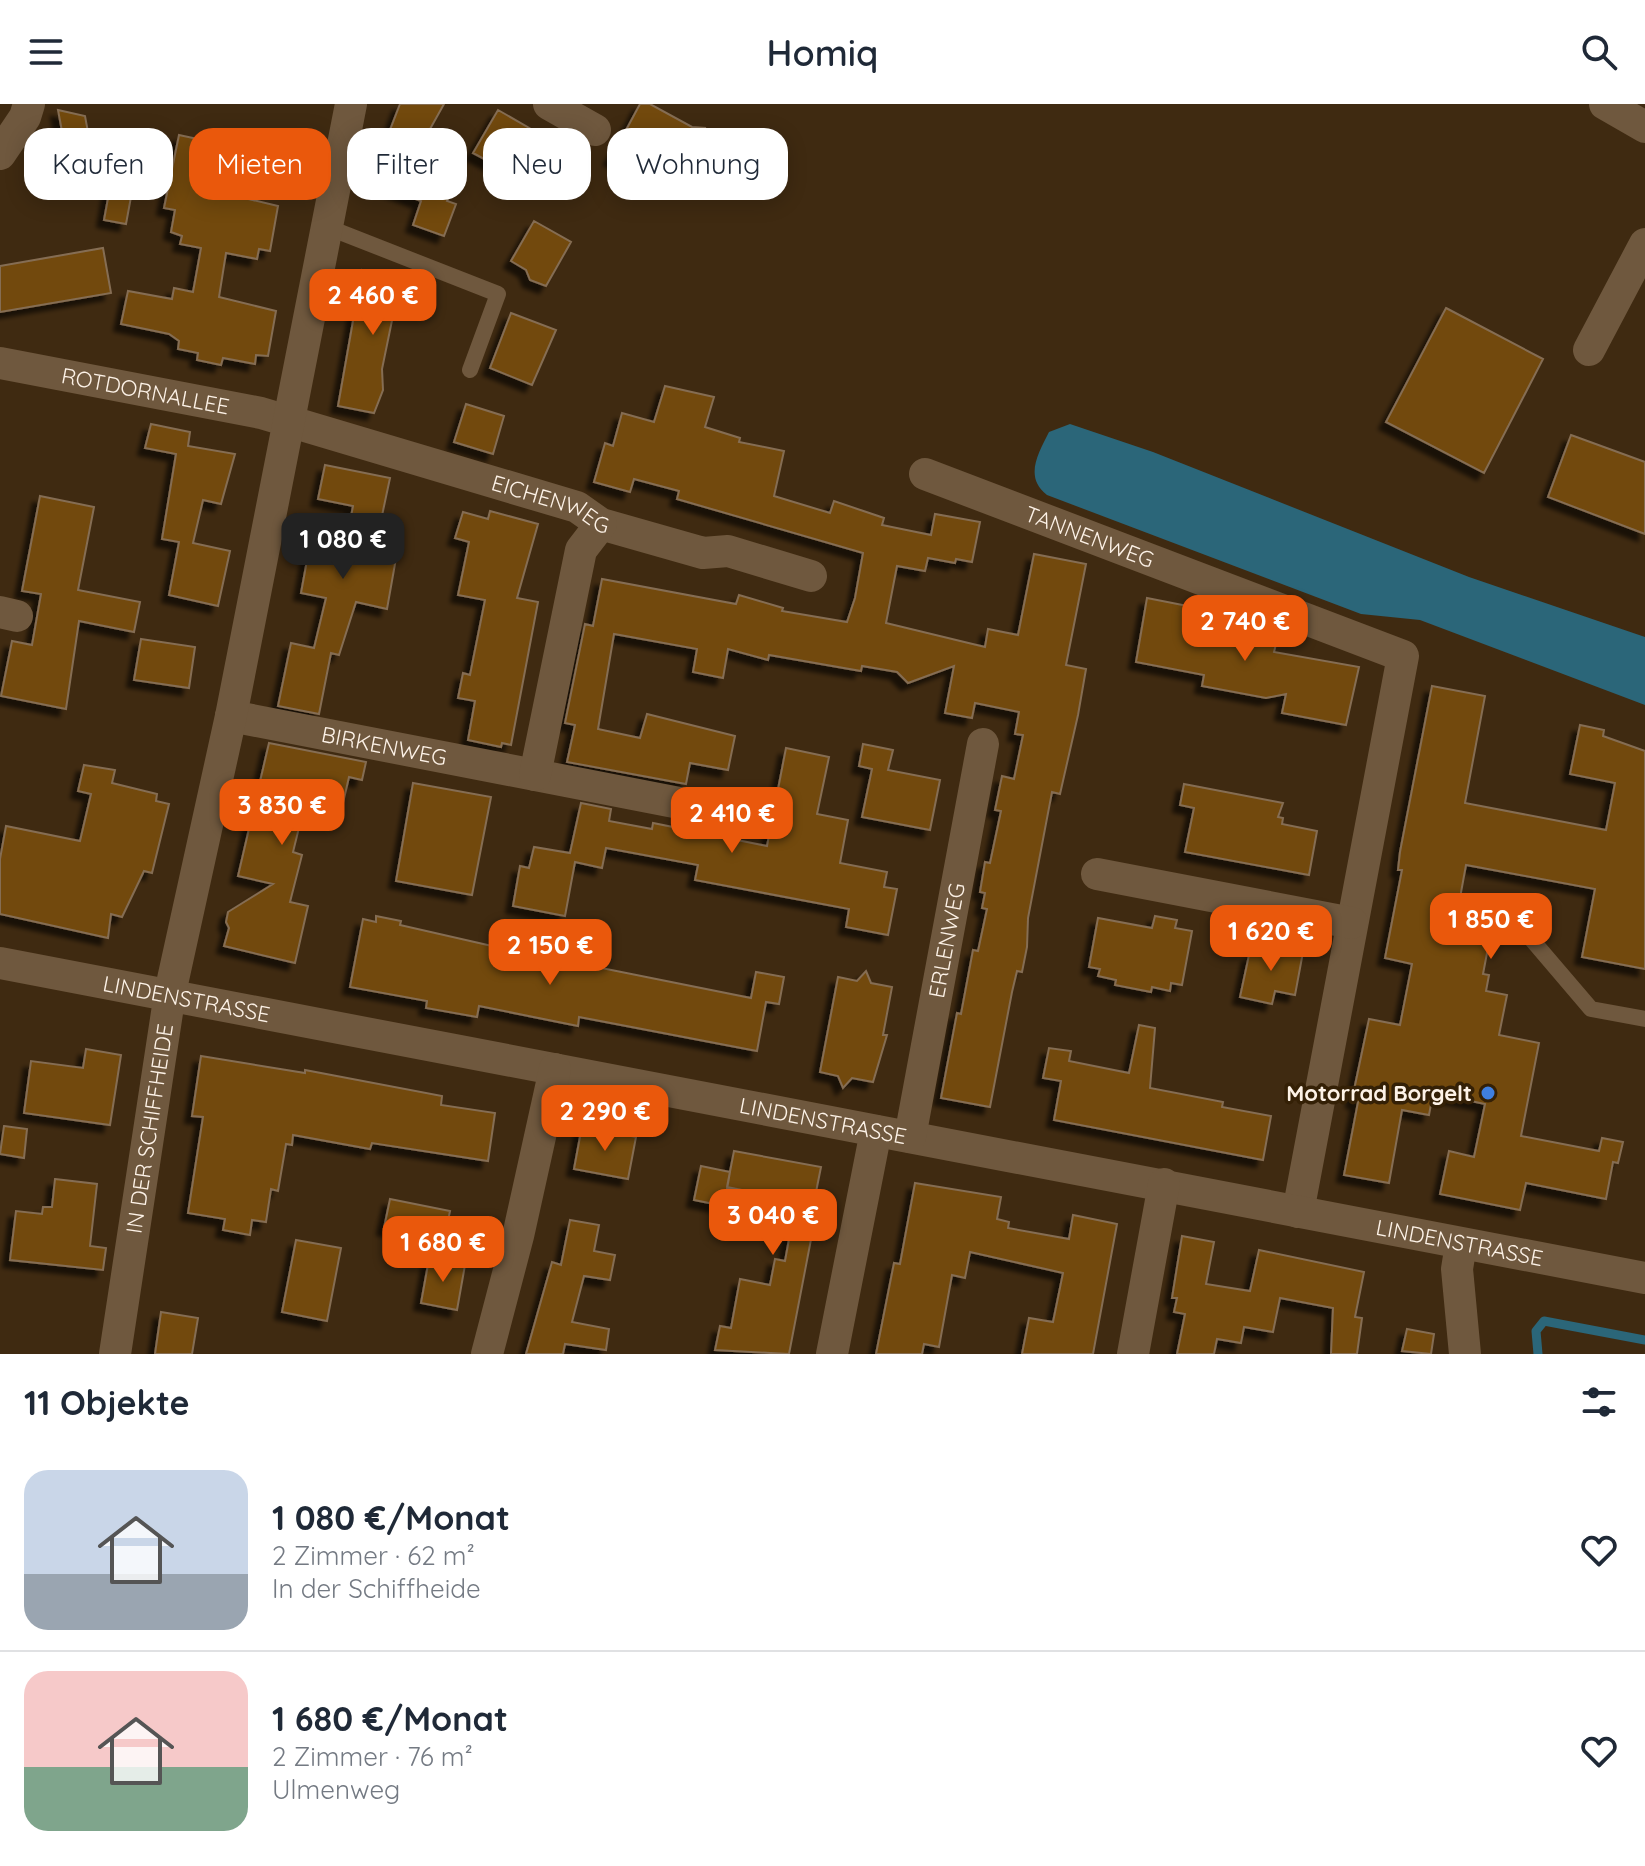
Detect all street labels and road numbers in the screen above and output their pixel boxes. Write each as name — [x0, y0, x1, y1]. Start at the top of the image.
street label: ROTDORNALLEE — [59, 361, 232, 421]
street label: EICHENWEG — [488, 468, 613, 540]
street label: TANNENWEG — [1021, 499, 1158, 574]
street label: BIRKENWEG — [319, 720, 449, 772]
street label: ERLENWEG — [922, 881, 971, 1000]
street label: LINDENSTRASSE — [101, 969, 272, 1028]
street label: IN DER SCHIFFHEIDE — [120, 1022, 179, 1235]
street label: LINDENSTRASSE — [737, 1091, 909, 1150]
street label: LINDENSTRASSE — [1374, 1213, 1545, 1272]

